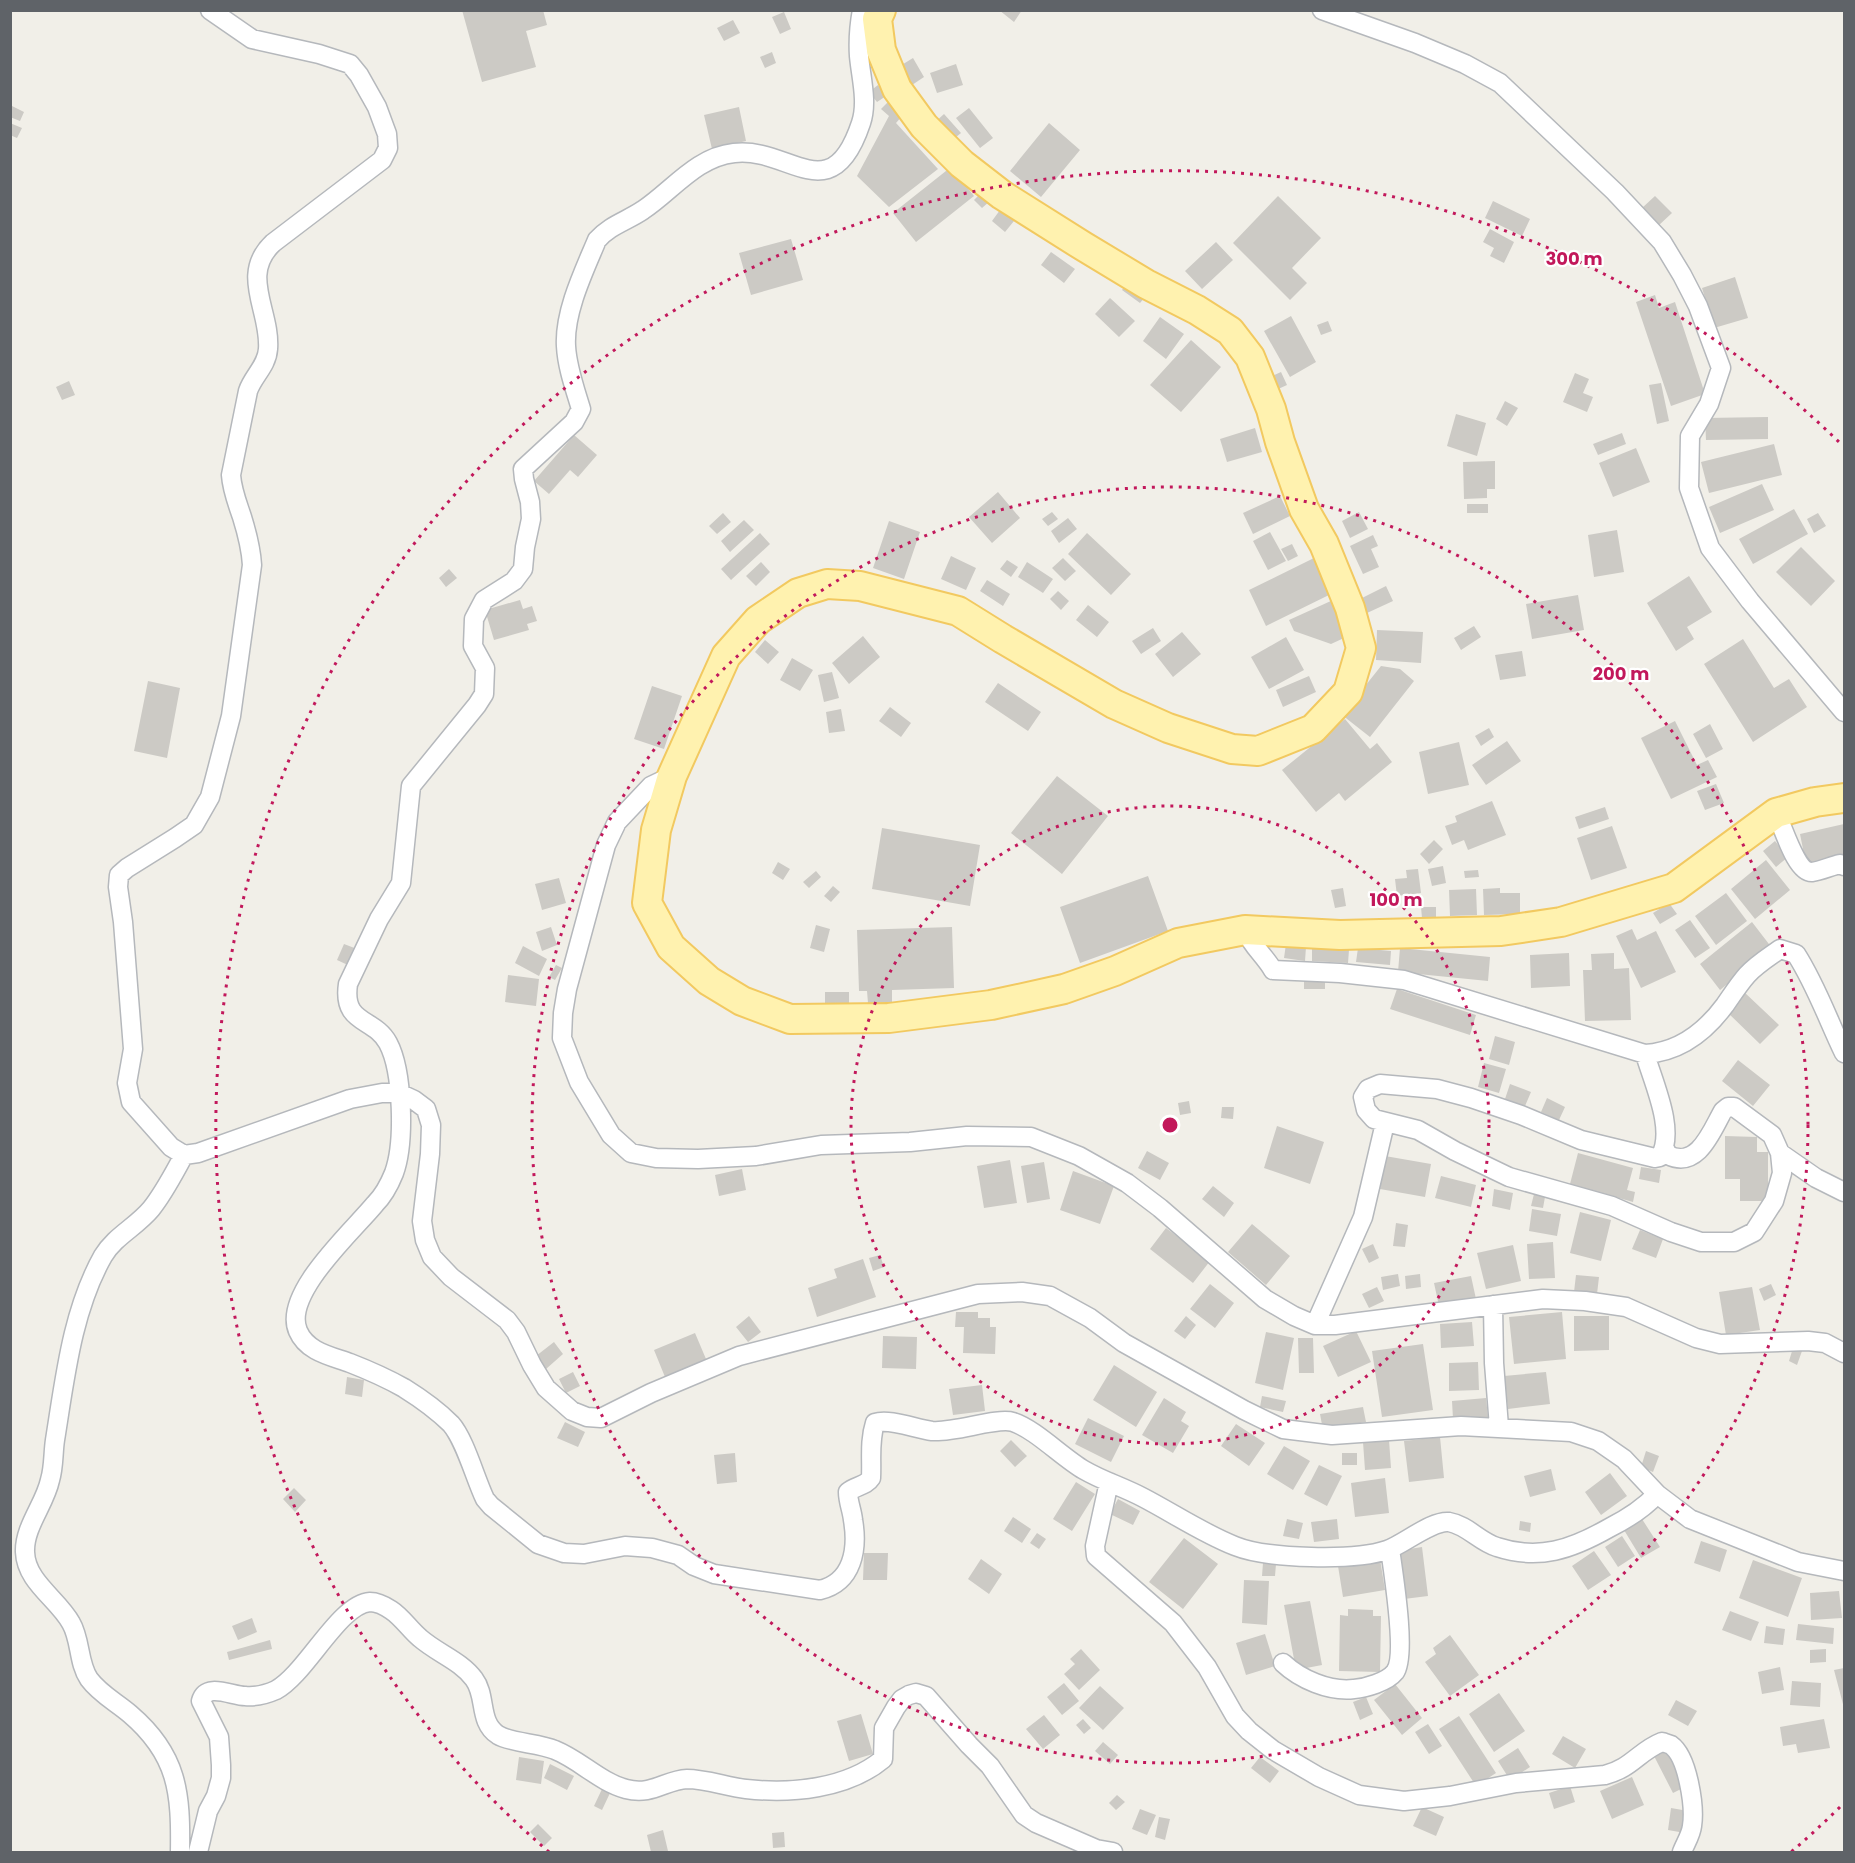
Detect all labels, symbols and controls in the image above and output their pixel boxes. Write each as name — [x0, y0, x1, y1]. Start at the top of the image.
text: 300 m — [1545, 246, 1603, 271]
text: 200 m — [1593, 661, 1649, 686]
text: 100 m — [1369, 887, 1423, 912]
centre of rings — [1160, 1115, 1180, 1135]

